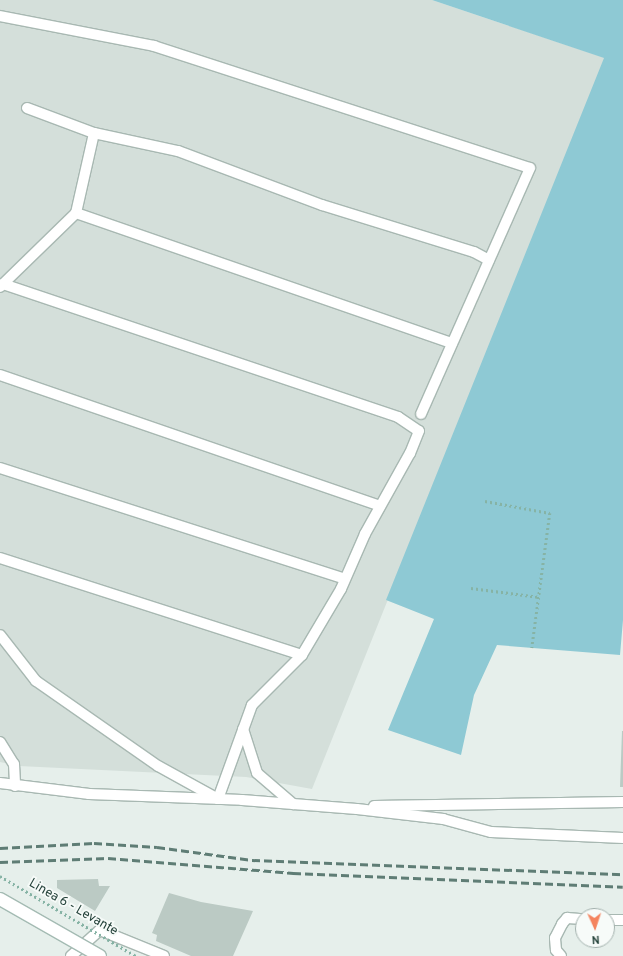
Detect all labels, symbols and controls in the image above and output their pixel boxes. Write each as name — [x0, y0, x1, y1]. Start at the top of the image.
street label: Linea 6 - Levante — [26, 876, 120, 940]
north arrow — [575, 908, 615, 948]
text: N — [591, 932, 600, 946]

